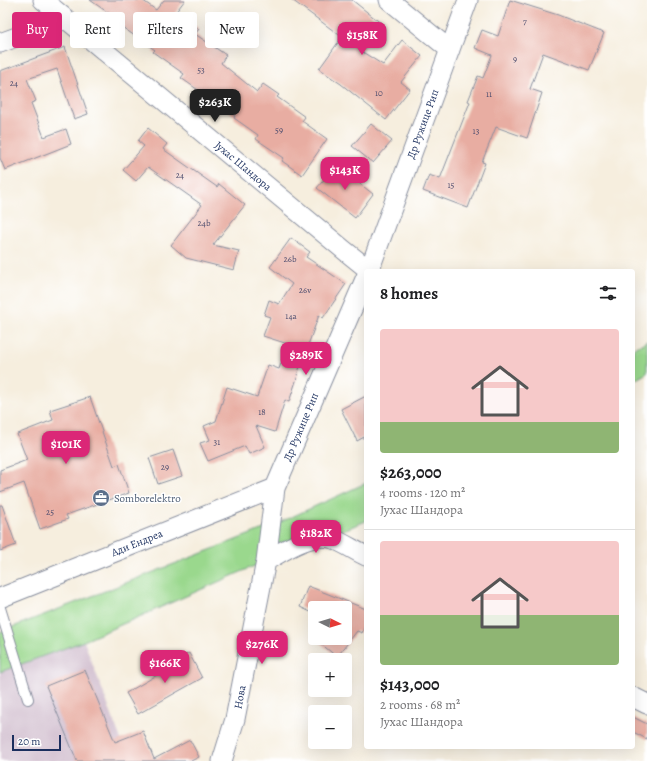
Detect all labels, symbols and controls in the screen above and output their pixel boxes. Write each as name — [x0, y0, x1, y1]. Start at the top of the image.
chip: Buy — [12, 12, 62, 48]
chip: Rent — [70, 12, 125, 48]
chip: Filters — [133, 12, 197, 48]
chip: New — [205, 12, 259, 48]
house number: 7 — [523, 15, 527, 27]
pin: $158K — [334, 22, 390, 56]
text: $158K — [346, 26, 378, 43]
house number: 9 — [513, 53, 517, 65]
house number: 53 — [197, 64, 205, 76]
house number: 24 — [10, 77, 18, 89]
house number: 10 — [375, 87, 383, 99]
street label: Др Ружице Рип — [403, 87, 443, 161]
house number: 11 — [486, 88, 492, 100]
pin: $263K — [187, 89, 243, 123]
text: $263K — [199, 93, 231, 110]
house number: 59 — [275, 124, 283, 136]
house number: 13 — [473, 125, 480, 137]
street label: Јухас Шандора — [211, 138, 275, 195]
pin: $143K — [317, 157, 373, 191]
text: $143K — [330, 161, 360, 178]
house number: 24 — [176, 169, 184, 181]
house number: 15 — [448, 179, 455, 191]
house number: 24b — [198, 217, 211, 229]
house number: 26b — [283, 253, 297, 265]
text: 8 homes — [380, 282, 438, 305]
icon: filters — [597, 282, 619, 304]
house number: 26v — [299, 284, 312, 296]
house number: 14a — [285, 310, 297, 322]
pin: $289K — [278, 342, 334, 376]
text: $289K — [289, 346, 323, 363]
icon: home — [464, 355, 536, 427]
street label: Др Ружице Рип — [280, 391, 322, 463]
house number: 18 — [258, 406, 266, 418]
pin: $101K — [38, 431, 94, 465]
text: $101K — [51, 435, 81, 452]
house number: 31 — [214, 436, 220, 448]
house number: 29 — [161, 461, 169, 473]
text: $263,000 — [380, 461, 442, 484]
text: 4 rooms · 120 m² — [380, 484, 465, 501]
office icon: Somborelektro — [91, 488, 111, 508]
place label: Somborelektro — [114, 491, 181, 506]
text: Јухас Шандора — [380, 501, 463, 518]
house number: 25 — [46, 506, 54, 518]
pin: $182K — [288, 520, 344, 554]
text: $182K — [300, 524, 332, 541]
street label: Ади Ендреа — [108, 526, 166, 560]
icon: home — [464, 567, 536, 639]
north arrow — [308, 601, 352, 645]
map controls — [308, 601, 352, 749]
pin: $276K — [234, 631, 290, 665]
text: $276K — [246, 635, 278, 652]
pin: $166K — [137, 650, 193, 684]
button: + — [308, 653, 352, 697]
text: $166K — [149, 654, 181, 671]
text: $143,000 — [380, 673, 440, 696]
street label: Нова — [230, 683, 250, 710]
text: 2 rooms · 68 m² — [380, 696, 460, 713]
button: − — [308, 705, 352, 749]
text: Јухас Шандора — [380, 713, 463, 730]
scale bar — [12, 733, 61, 752]
text: 20 m — [18, 734, 40, 749]

